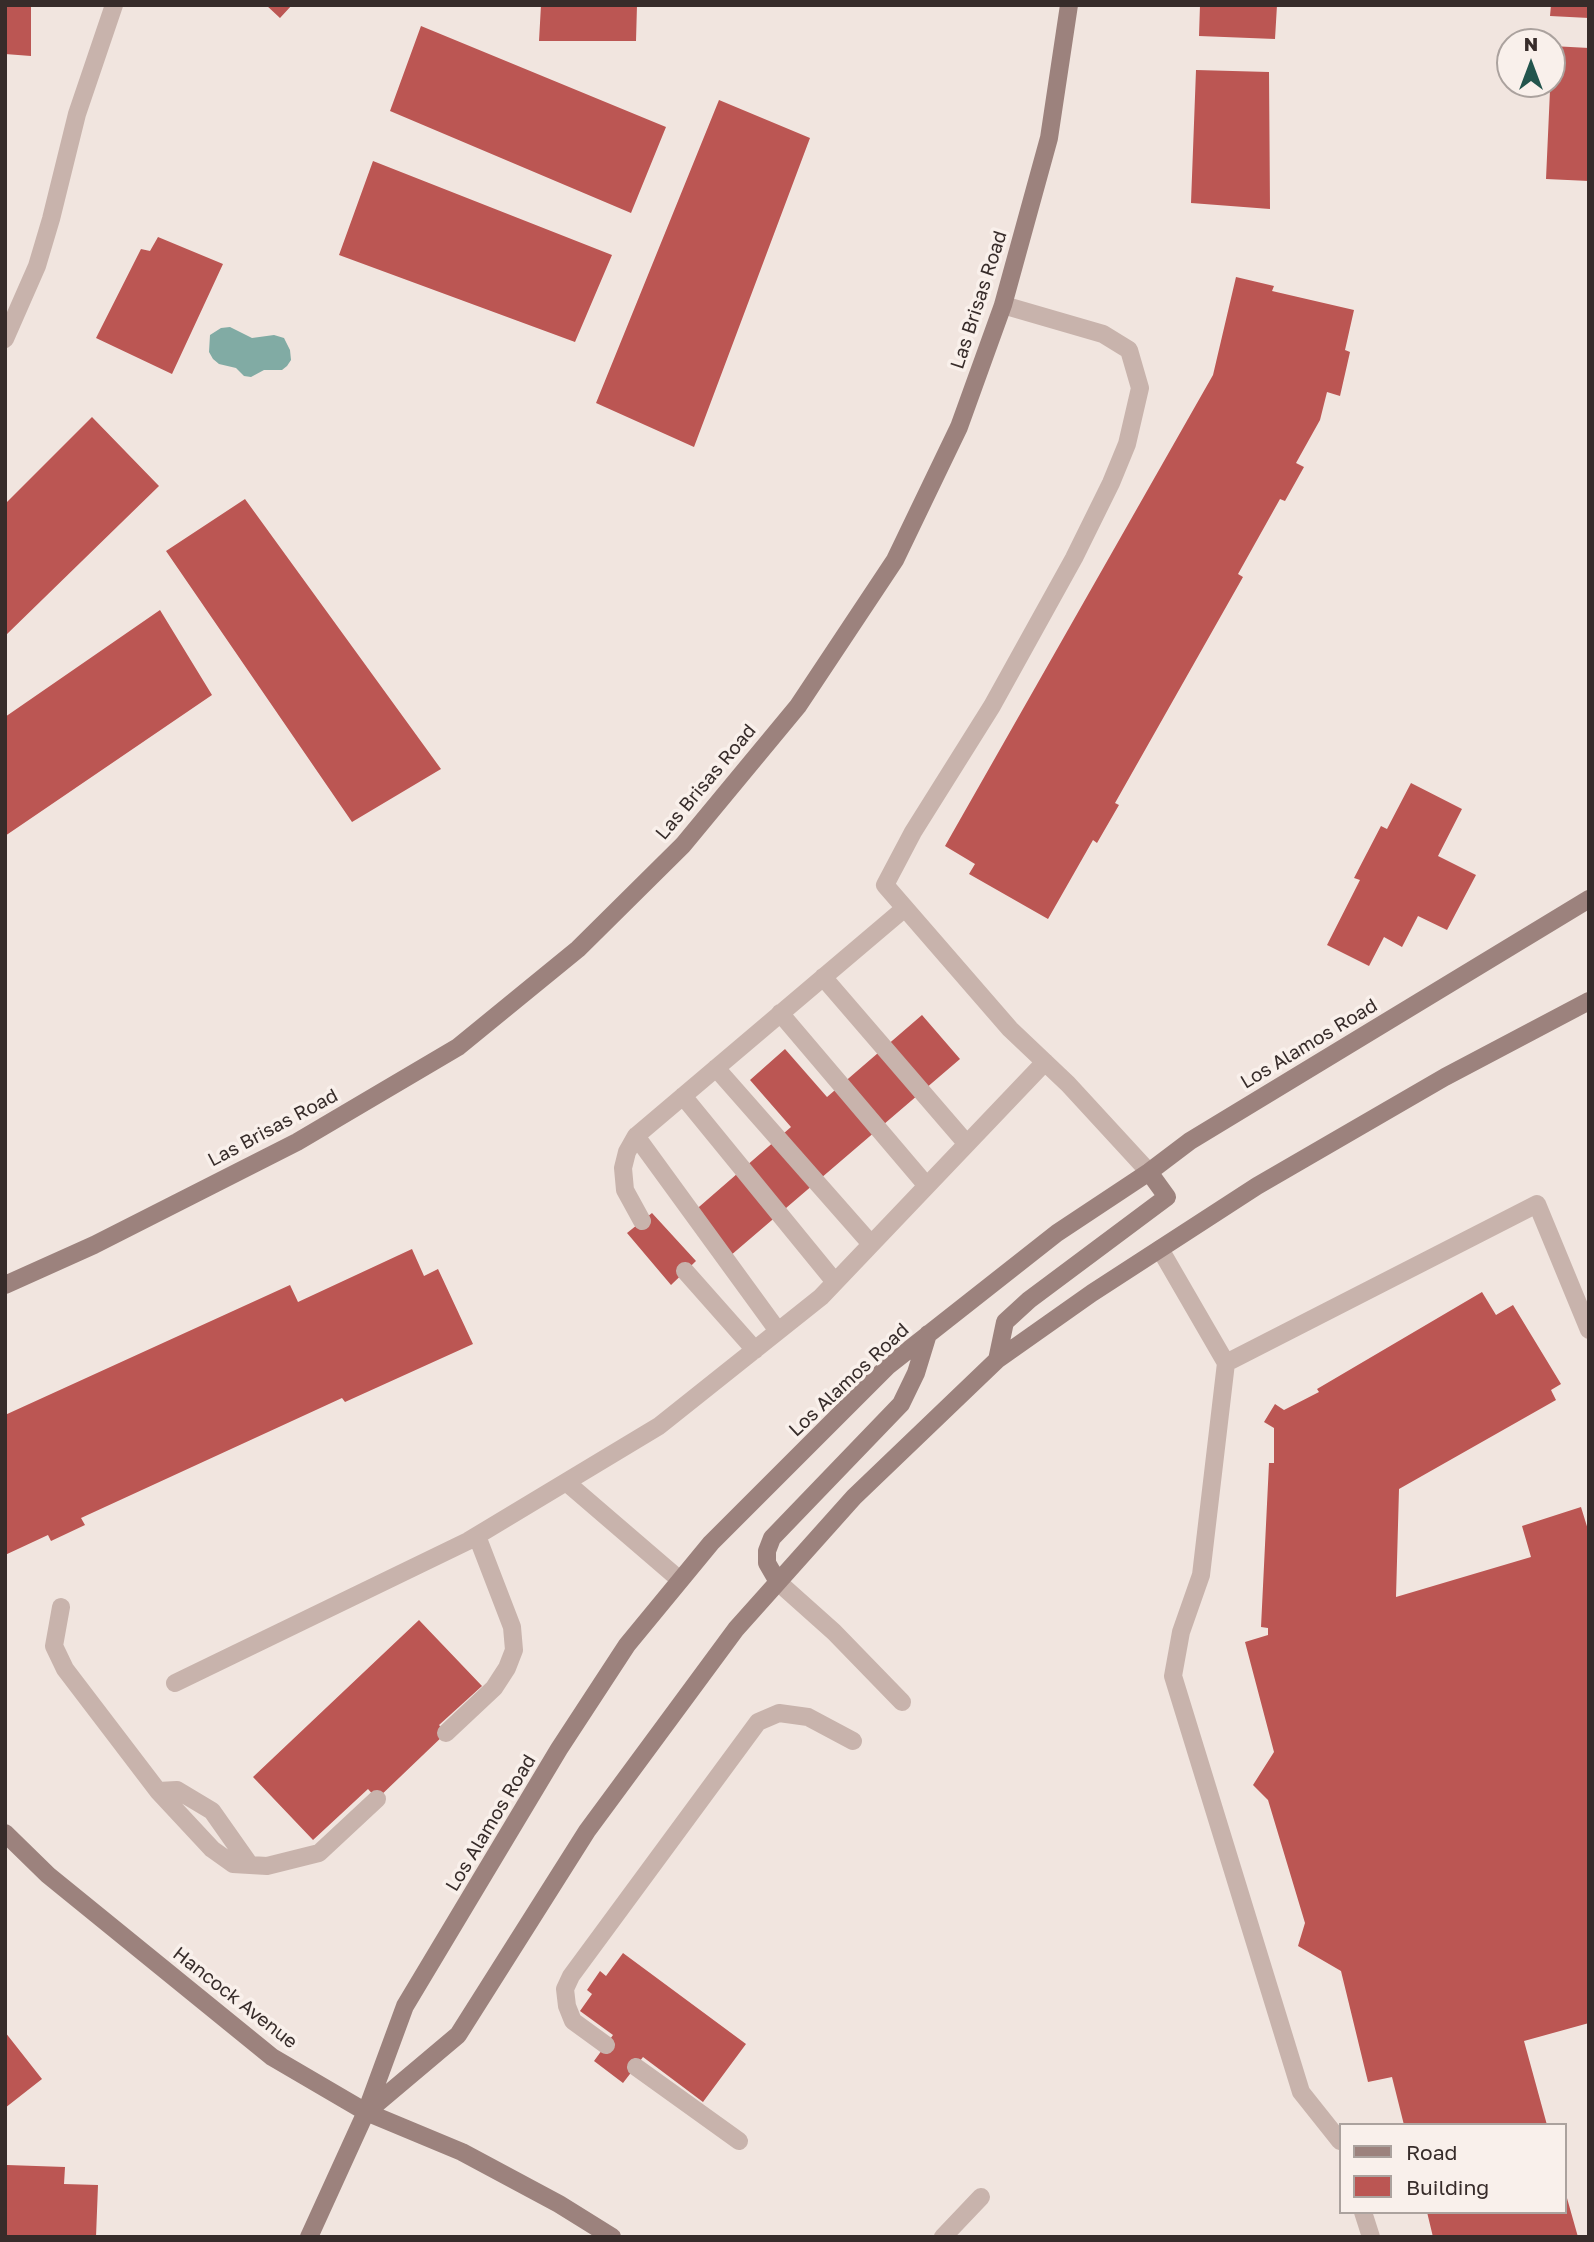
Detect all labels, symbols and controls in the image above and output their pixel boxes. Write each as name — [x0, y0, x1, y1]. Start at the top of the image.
north arrow — [1496, 28, 1566, 98]
text: N — [1524, 32, 1538, 55]
street label: Las Brisas Road — [946, 228, 1012, 372]
street label: Las Brisas Road — [651, 720, 761, 844]
street label: Los Alamos Road — [1236, 994, 1382, 1094]
street label: Las Brisas Road — [204, 1084, 342, 1172]
street label: Los Alamos Road — [784, 1319, 914, 1441]
street label: Los Alamos Road — [441, 1750, 541, 1896]
street label: Hancock Avenue — [168, 1942, 302, 2054]
legend — [1338, 2123, 1566, 2214]
text: Road — [1406, 2139, 1457, 2165]
text: Building — [1406, 2174, 1489, 2200]

